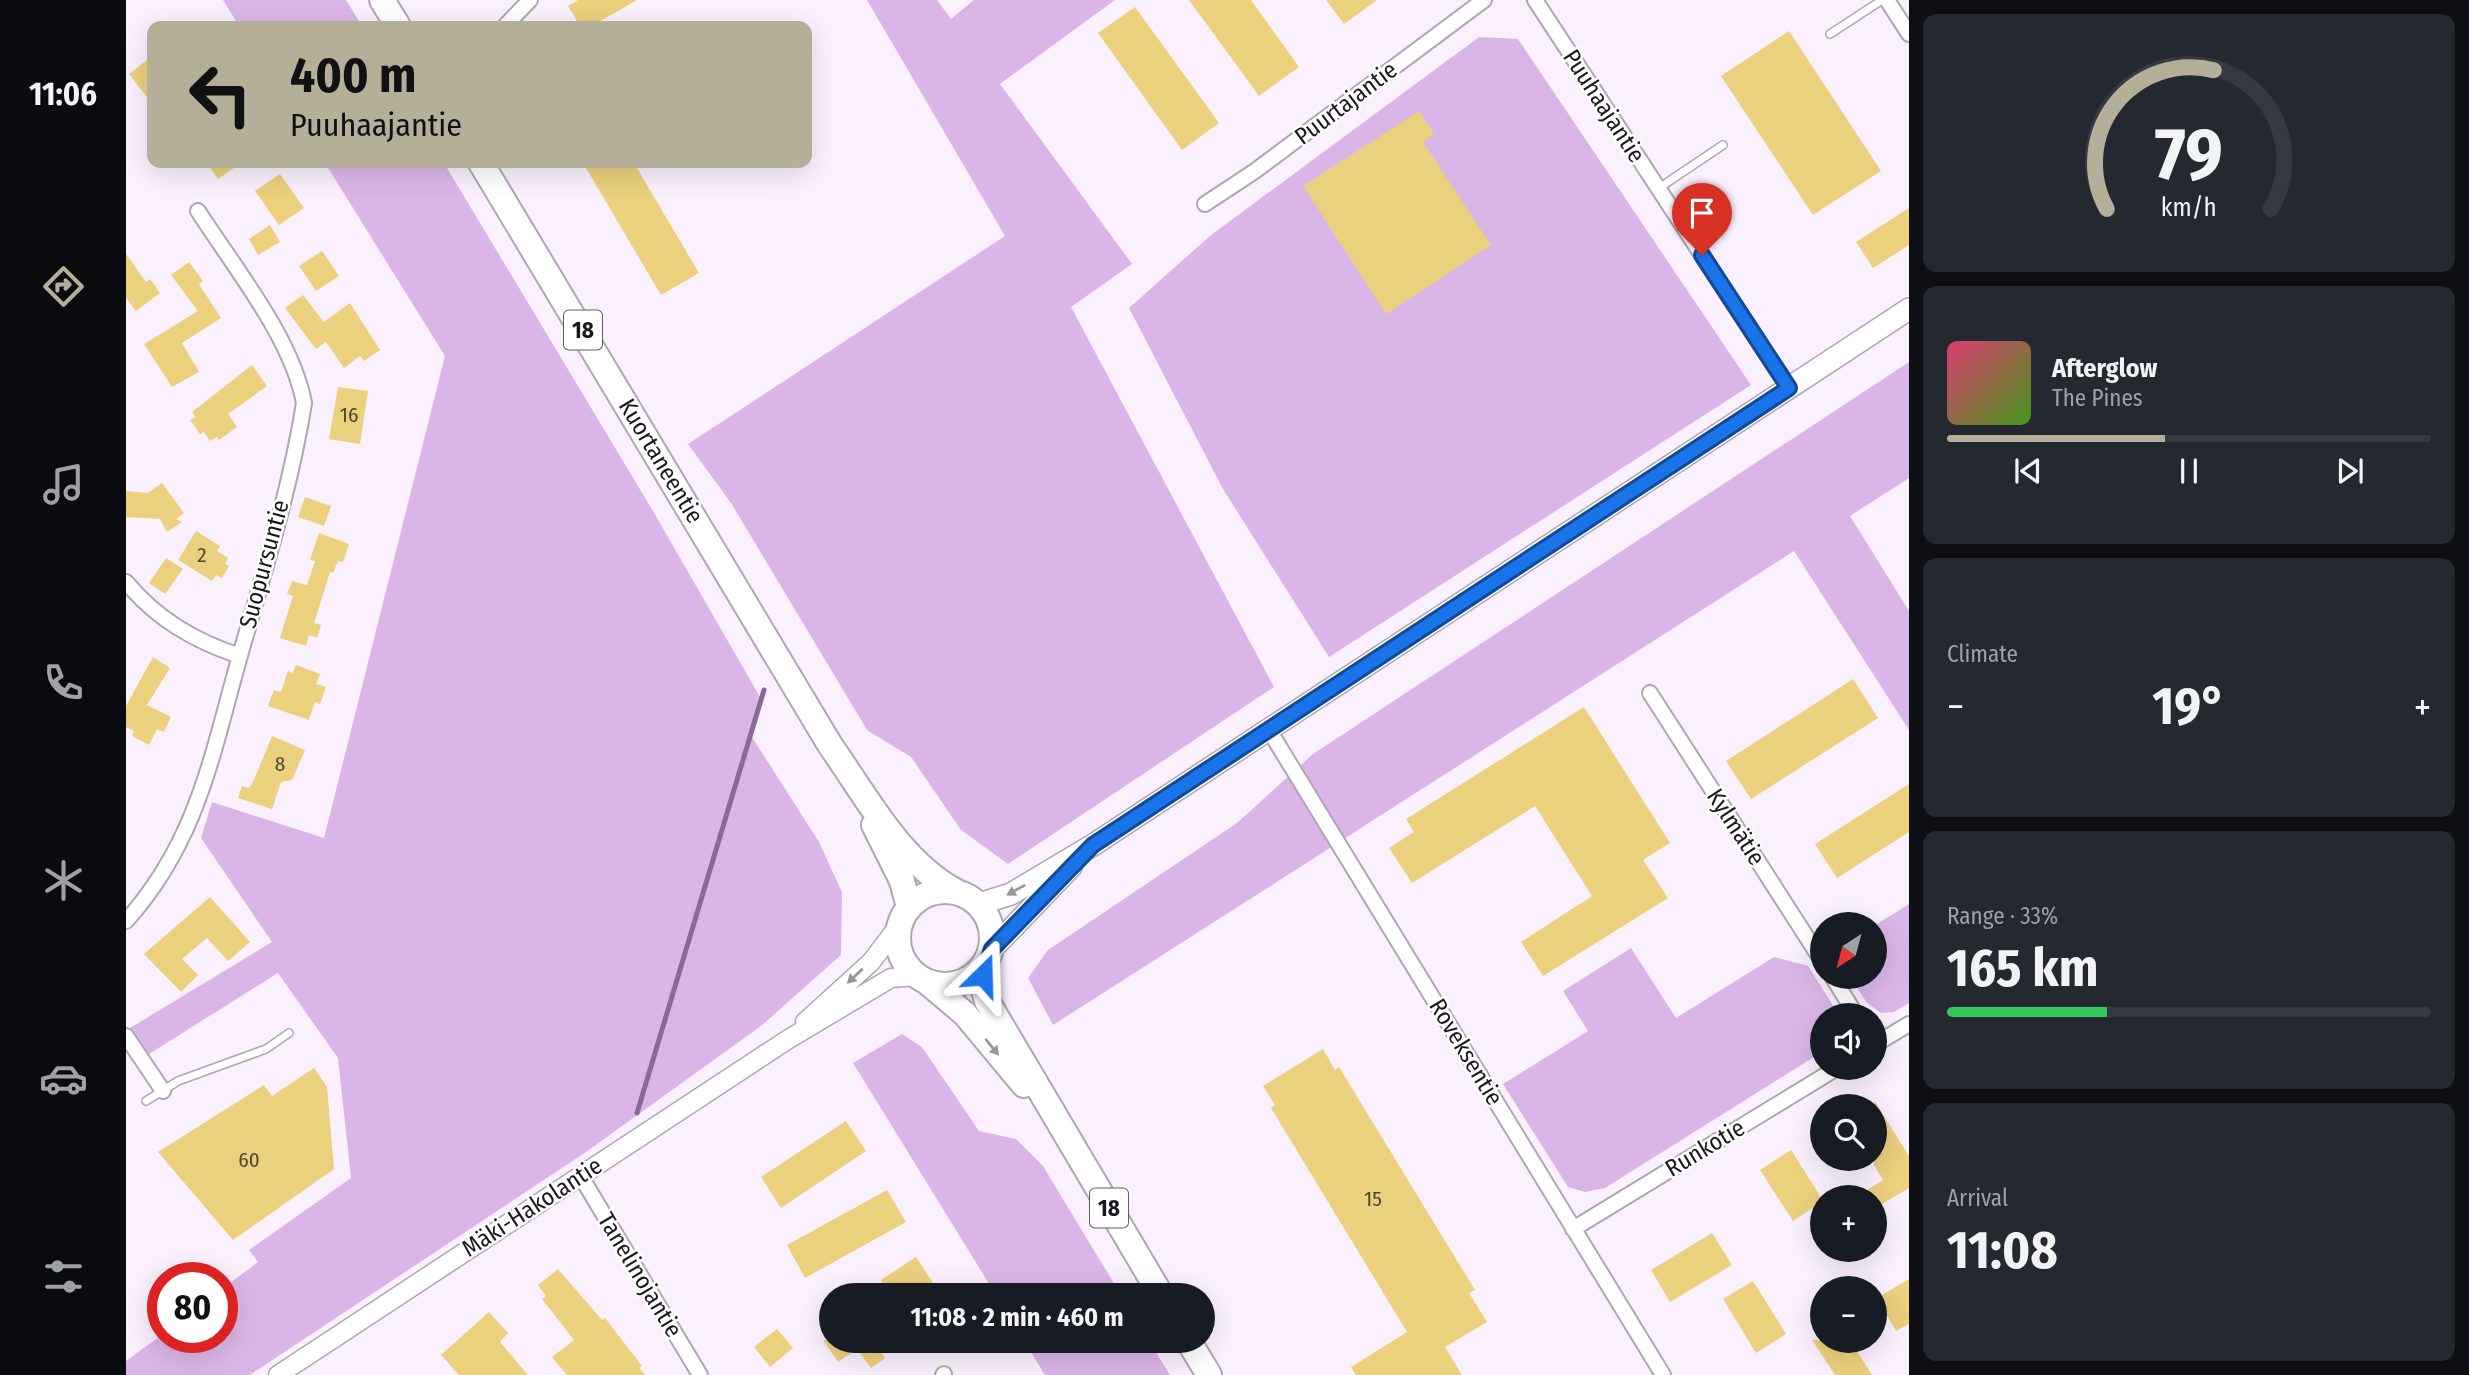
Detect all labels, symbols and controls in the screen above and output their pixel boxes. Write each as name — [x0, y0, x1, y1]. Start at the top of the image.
street label: Puuhaajantie — [1557, 44, 1651, 168]
text: 400 m — [290, 46, 416, 105]
icon: left — [175, 49, 266, 140]
street label: Puurtajantie — [1289, 55, 1403, 151]
text: 11:06 — [29, 75, 97, 113]
text: Puuhaajantie — [290, 106, 462, 144]
text: 79 — [2155, 111, 2223, 198]
pin — [1672, 183, 1732, 255]
text: km/h — [2161, 193, 2217, 223]
icon: arrive — [1683, 194, 1721, 232]
icon: directions — [39, 262, 88, 311]
road number: 18 — [564, 310, 602, 350]
text: Afterglow — [2052, 353, 2157, 384]
text: The Pines — [2052, 384, 2143, 412]
street label: Kuortaneentie — [613, 394, 709, 528]
house number: 16 — [340, 402, 358, 428]
icon: previous — [2009, 452, 2047, 490]
icon: pause — [2170, 452, 2208, 490]
icon: next — [2331, 452, 2369, 490]
icon: music — [39, 460, 88, 509]
street label: Suopursuntie — [233, 497, 295, 631]
house number: 2 — [197, 542, 207, 568]
text: Climate — [1947, 640, 2018, 668]
icon: phone — [39, 658, 88, 707]
text: 19° — [2152, 675, 2226, 738]
text: − — [1947, 684, 1964, 730]
text: + — [2414, 684, 2431, 730]
house number: 8 — [275, 751, 285, 777]
street label: Kylmätie — [1701, 784, 1771, 870]
icon: climate — [39, 856, 88, 905]
one-way arrow — [1006, 884, 1026, 896]
text: Range · 33% — [1947, 902, 2058, 930]
north arrow — [1810, 912, 1886, 989]
map controls — [1810, 912, 1887, 1353]
text: 165 km — [1947, 937, 2098, 1000]
position arrow — [946, 938, 1020, 1012]
one-way arrow — [846, 968, 864, 984]
street label: Roveksentie — [1423, 994, 1509, 1110]
button: sound — [1810, 1003, 1887, 1080]
one-way arrow — [984, 1038, 999, 1055]
icon: car — [39, 1054, 88, 1103]
button: search — [1810, 1094, 1887, 1171]
street label: Runkotie — [1660, 1113, 1750, 1183]
house number: 60 — [238, 1147, 260, 1173]
street label: Mäki-Hakolantie — [457, 1151, 607, 1263]
text: Arrival — [1947, 1184, 2008, 1212]
button: + — [1810, 1185, 1887, 1262]
house number: 15 — [1364, 1186, 1382, 1212]
road number: 18 — [1090, 1189, 1128, 1228]
street label: Tanelinojantie — [592, 1208, 688, 1342]
text: 11:08 — [1947, 1219, 2058, 1282]
icon: filters — [39, 1252, 88, 1301]
speed limit sign: 80 — [147, 1262, 238, 1353]
button: − — [1810, 1276, 1887, 1353]
text: 11:08 · 2 min · 460 m — [911, 1302, 1124, 1333]

